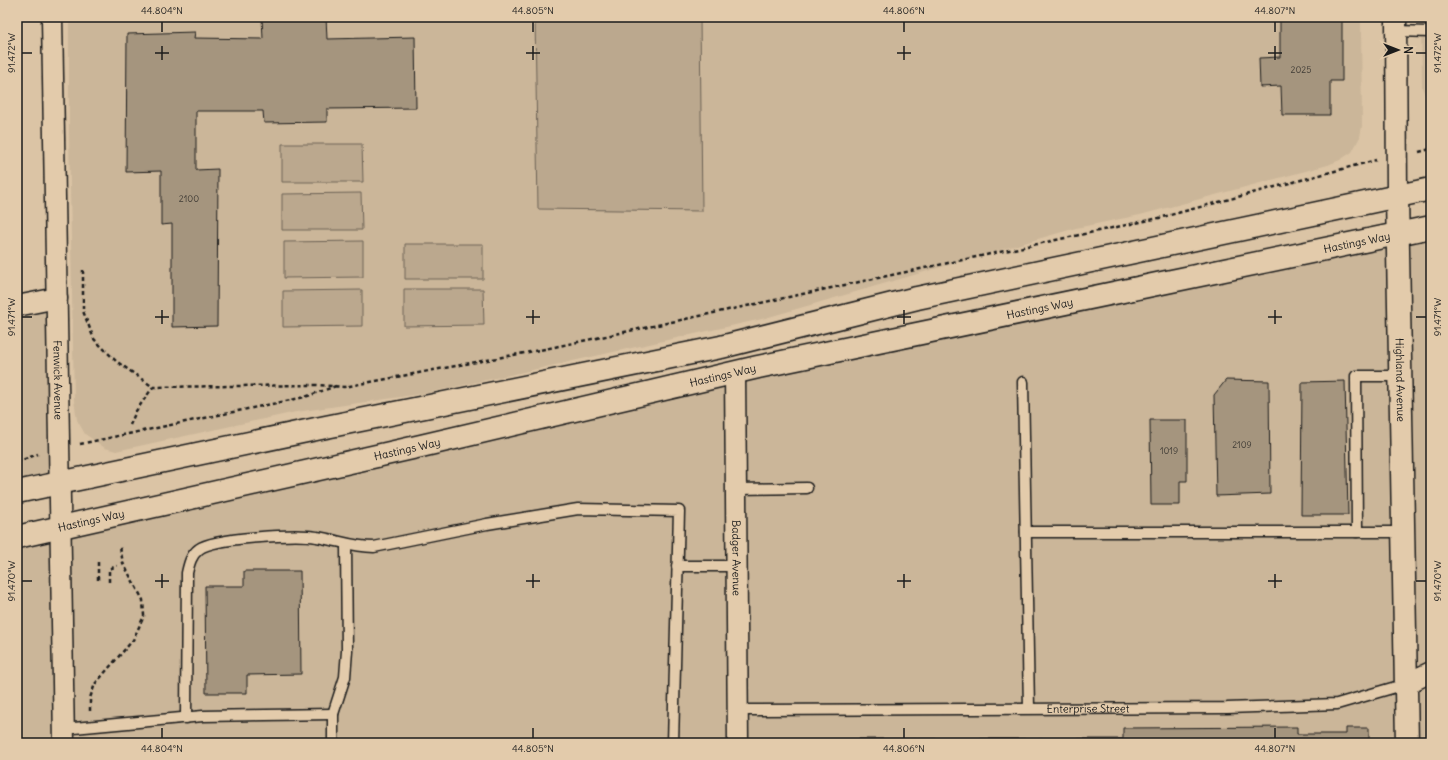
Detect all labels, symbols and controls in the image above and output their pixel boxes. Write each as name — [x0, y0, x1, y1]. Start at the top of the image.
text: 44.804°N — [141, 4, 183, 17]
text: 44.805°N — [512, 4, 554, 17]
text: 44.806°N — [883, 4, 925, 17]
text: 44.807°N — [1255, 4, 1295, 17]
north arrow — [1378, 30, 1418, 70]
text: 91.472°W — [5, 33, 18, 73]
text: 91.472°W — [1431, 33, 1444, 73]
text: N — [1401, 46, 1415, 54]
house number: 2025 — [1291, 64, 1311, 75]
house number: 2100 — [179, 193, 199, 204]
street label: Hastings Way — [1322, 229, 1391, 256]
street label: Hastings Way — [1005, 295, 1074, 322]
text: 91.471°W — [5, 298, 18, 336]
text: 91.471°W — [1431, 298, 1444, 336]
street label: Highland Avenue — [1393, 338, 1408, 422]
street label: Fenwick Avenue — [50, 340, 66, 420]
street label: Hastings Way — [688, 361, 757, 390]
street label: Hastings Way — [373, 435, 442, 463]
house number: 2109 — [1232, 439, 1252, 450]
house number: 1019 — [1160, 445, 1178, 456]
street label: Hastings Way — [57, 506, 126, 535]
street label: Badger Avenue — [729, 520, 744, 596]
text: 91.470°W — [5, 560, 18, 602]
text: 91.470°W — [1431, 560, 1444, 602]
street label: Enterprise Street — [1046, 701, 1130, 716]
text: 44.804°N — [141, 742, 183, 755]
text: 44.805°N — [512, 742, 554, 755]
text: 44.806°N — [883, 742, 925, 755]
text: 44.807°N — [1255, 742, 1295, 755]

